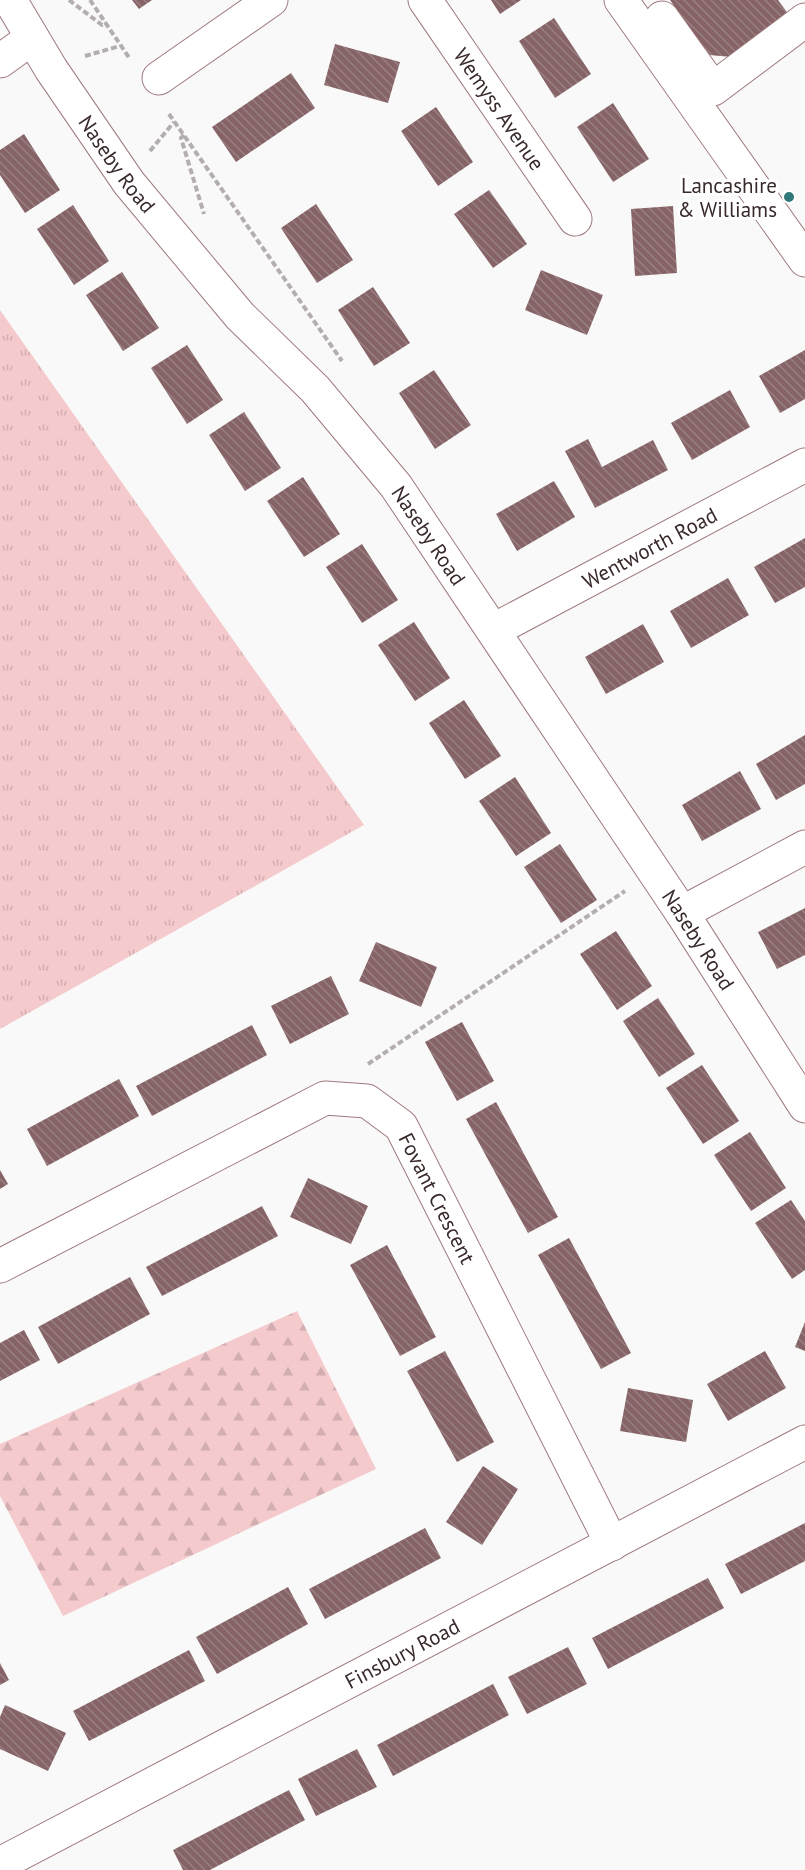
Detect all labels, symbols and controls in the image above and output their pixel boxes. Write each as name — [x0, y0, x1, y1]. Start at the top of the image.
street label: Wemyss Avenue — [448, 43, 551, 175]
street label: Naseby Road — [73, 110, 162, 218]
place label: Lancashire & Williams — [677, 172, 777, 223]
marker: Lancashire & Williams — [782, 190, 796, 204]
street label: Naseby Road — [386, 480, 472, 590]
street label: Wentworth Road — [577, 501, 722, 594]
street label: Naseby Road — [656, 884, 741, 995]
street label: Fovant Crescent — [393, 1128, 482, 1268]
street label: Finsbury Road — [340, 1612, 464, 1694]

